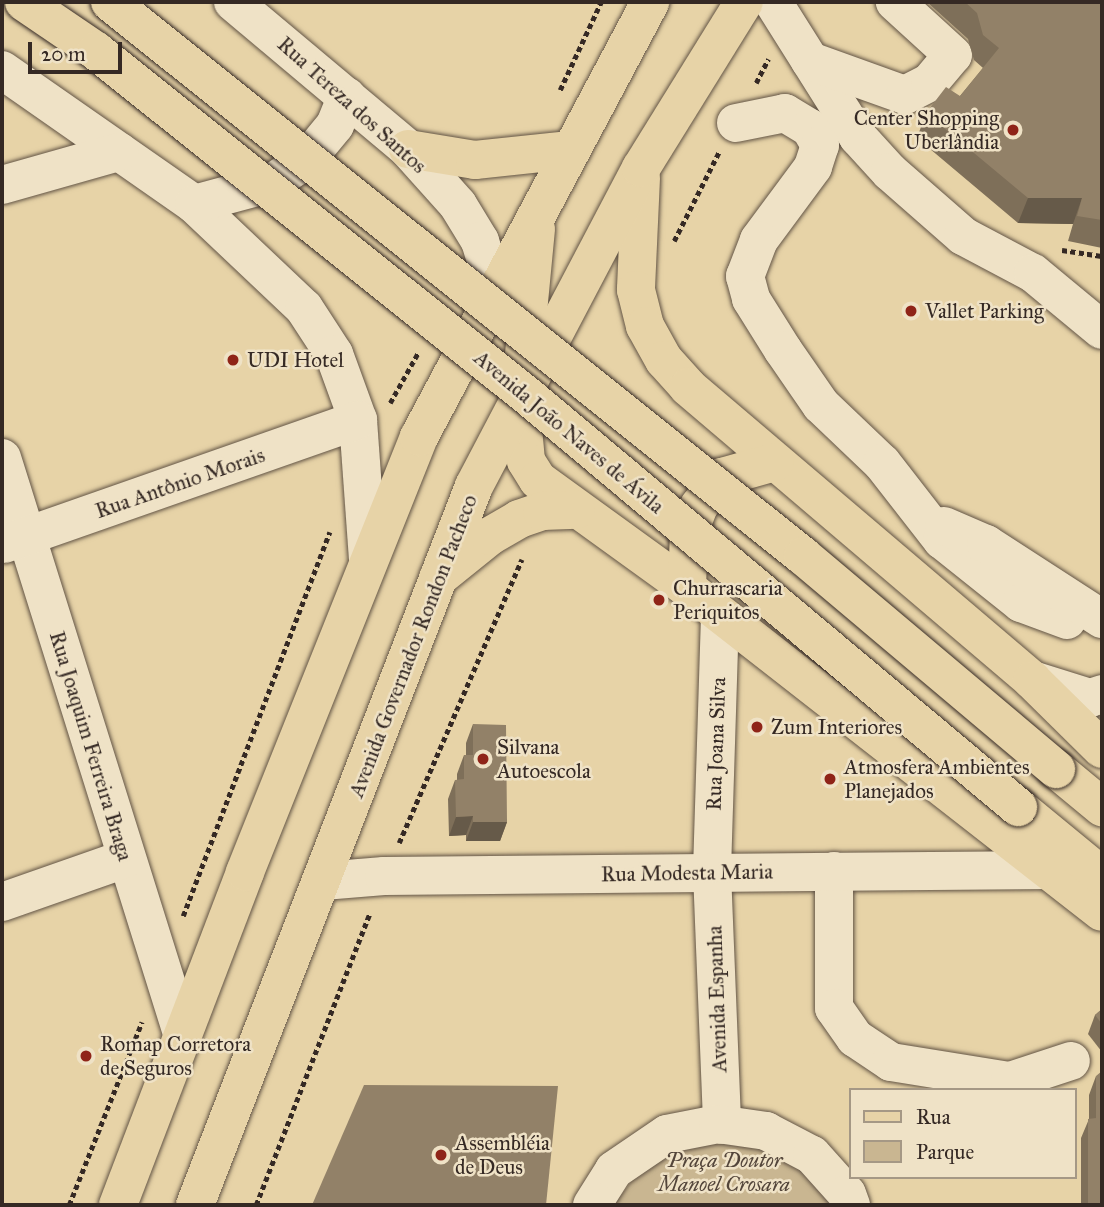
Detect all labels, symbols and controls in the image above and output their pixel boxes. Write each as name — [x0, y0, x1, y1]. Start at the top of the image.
scale bar — [32, 28, 126, 72]
street label: Rua Tereza dos Santos — [272, 31, 432, 179]
text: 20 m — [41, 41, 86, 67]
place label: Center Shopping Uberlândia — [854, 105, 999, 155]
marker: Center Shopping Uberlândia — [1005, 122, 1021, 138]
place label: Vallet Parking — [925, 298, 1044, 324]
marker: Vallet Parking — [903, 303, 919, 319]
street label: Avenida João Naves de Ávila — [469, 345, 669, 519]
place label: UDI Hotel — [247, 347, 344, 373]
marker: UDI Hotel — [225, 352, 241, 368]
street label: Rua Antônio Morais — [92, 442, 268, 524]
street label: Avenida Governador Rondon Pacheco — [343, 491, 483, 801]
place label: Churrascaria Periquitos — [673, 575, 783, 625]
marker: Churrascaria Periquitos — [651, 592, 667, 608]
street label: Rua Joaquim Ferreira Braga — [44, 628, 138, 864]
street label: Rua Joana Silva — [701, 677, 731, 811]
place label: Zum Interiores — [771, 714, 902, 740]
marker: Zum Interiores — [749, 719, 765, 735]
place label: Silvana Autoescola — [497, 734, 591, 784]
marker: Silvana Autoescola — [475, 751, 491, 767]
place label: Atmosfera Ambientes Planejados — [844, 754, 1030, 804]
marker: Atmosfera Ambientes Planejados — [822, 771, 838, 787]
street label: Rua Modesta Maria — [601, 859, 773, 887]
street label: Avenida Espanha — [702, 925, 732, 1073]
place label: Romap Corretora de Seguros — [100, 1031, 251, 1081]
marker: Romap Corretora de Seguros — [78, 1048, 94, 1064]
legend — [848, 1088, 1076, 1179]
text: Rua — [916, 1104, 951, 1130]
place label: Assembléia de Deus — [455, 1130, 550, 1180]
text: Parque — [916, 1139, 974, 1165]
marker: Assembléia de Deus — [433, 1147, 449, 1163]
park label: Praça Doutor Manoel Crosara — [658, 1147, 790, 1197]

